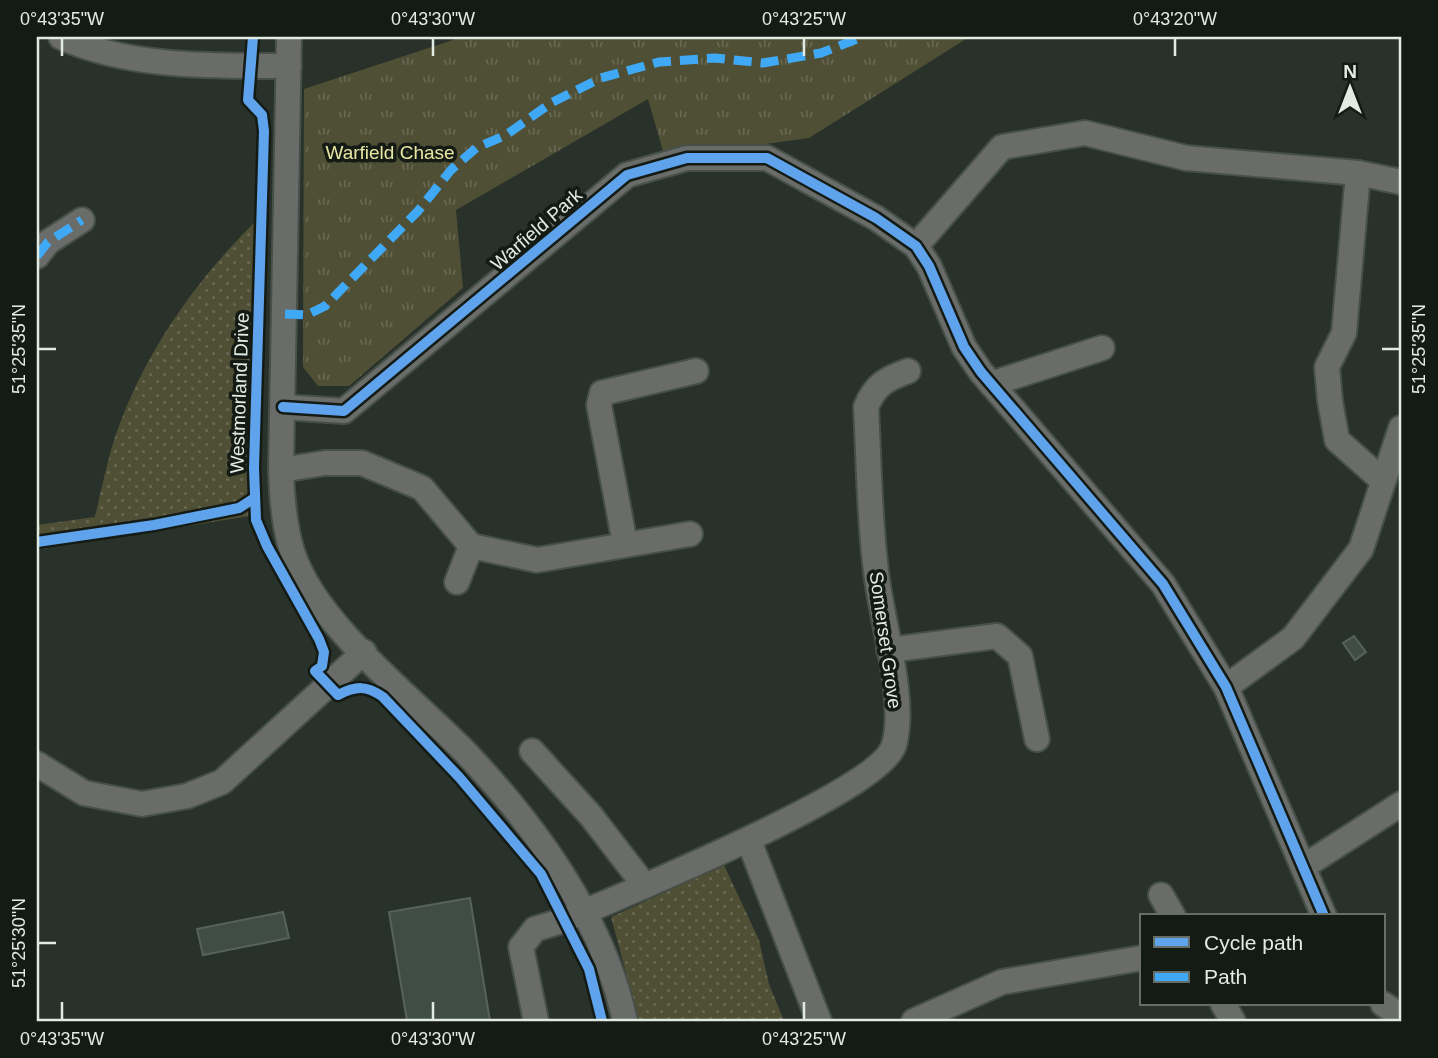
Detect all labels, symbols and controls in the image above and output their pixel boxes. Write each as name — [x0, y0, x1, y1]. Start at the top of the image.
text: 0°43'35"W — [20, 9, 104, 29]
text: 0°43'30"W — [391, 9, 475, 29]
text: 0°43'25"W — [762, 9, 846, 29]
text: 0°43'20"W — [1133, 9, 1217, 29]
north arrow — [1316, 52, 1386, 122]
text: N — [1343, 61, 1357, 82]
park label: Warfield Chase — [325, 142, 455, 163]
street label: Warfield Park — [487, 184, 586, 274]
text: 51°25'35"N — [9, 304, 29, 394]
text: 51°25'35"N — [1409, 304, 1429, 394]
street label: Westmorland Drive — [226, 312, 253, 474]
street label: Somerset Grove — [865, 570, 906, 710]
text: 51°25'30"N — [9, 898, 29, 988]
legend — [1140, 914, 1386, 1006]
text: Cycle path — [1204, 931, 1303, 954]
text: Path — [1204, 965, 1247, 988]
text: 0°43'35"W — [20, 1029, 104, 1049]
text: 0°43'30"W — [391, 1029, 475, 1049]
text: 0°43'25"W — [762, 1029, 846, 1049]

